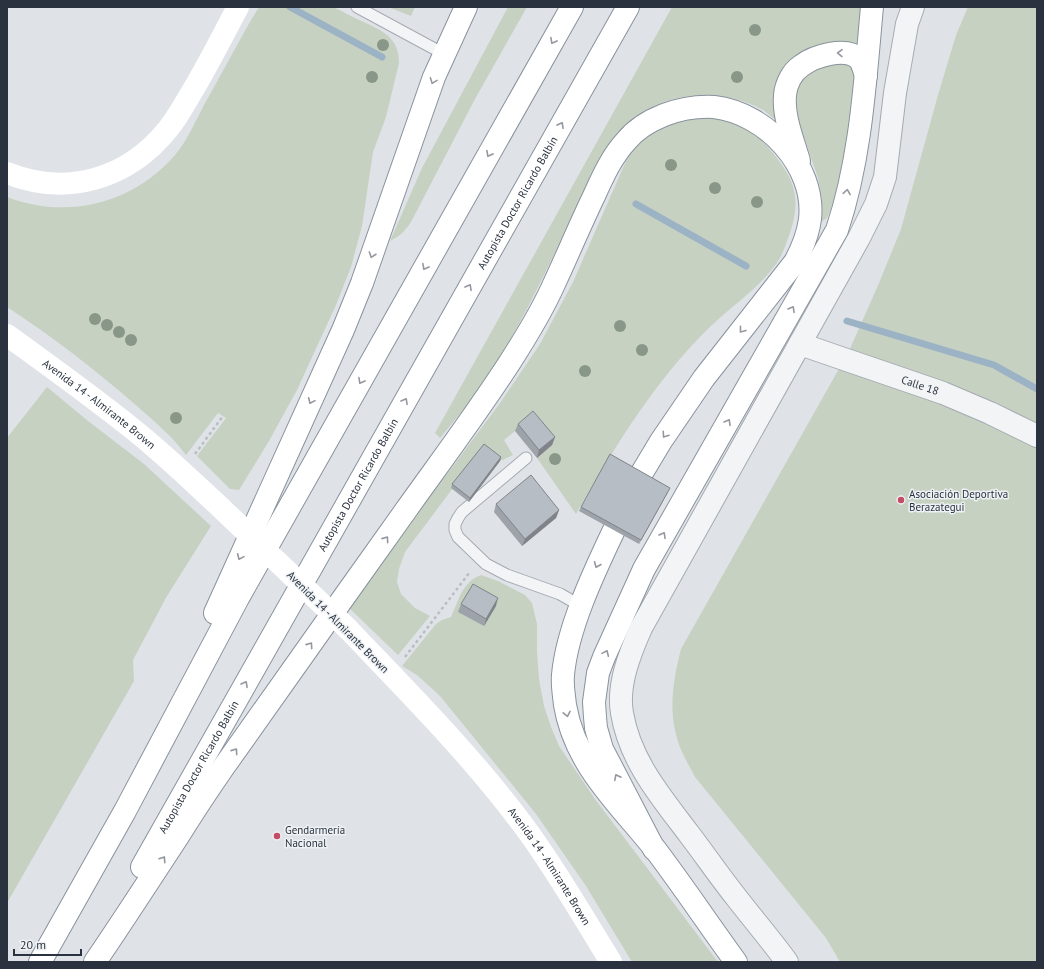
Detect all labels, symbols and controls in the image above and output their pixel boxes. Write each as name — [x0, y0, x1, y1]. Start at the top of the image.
one-way arrow — [550, 37, 557, 44]
one-way arrow — [837, 49, 843, 58]
one-way arrow — [429, 77, 437, 84]
one-way arrow — [556, 122, 563, 130]
street label: Autopista Doctor Ricardo Balbín — [474, 134, 560, 272]
one-way arrow — [486, 150, 493, 157]
one-way arrow — [843, 189, 851, 195]
one-way arrow — [368, 251, 376, 258]
one-way arrow — [422, 263, 429, 270]
one-way arrow — [465, 284, 472, 291]
one-way arrow — [787, 306, 794, 313]
one-way arrow — [740, 326, 747, 333]
street label: Avenida 14 - Almirante Brown — [40, 356, 158, 452]
street label: Calle 18 — [900, 372, 941, 398]
one-way arrow — [358, 376, 365, 384]
one-way arrow — [308, 396, 316, 404]
one-way arrow — [401, 397, 408, 405]
street label: Autopista Doctor Ricardo Balbín — [315, 416, 401, 554]
one-way arrow — [723, 419, 730, 426]
one-way arrow — [662, 431, 670, 438]
place label: Asociación Deportiva Berazategui — [909, 487, 1008, 514]
marker: Asociación Deportiva Berazategui — [896, 495, 906, 505]
one-way arrow — [659, 532, 666, 539]
one-way arrow — [381, 536, 388, 543]
one-way arrow — [237, 553, 245, 561]
one-way arrow — [594, 562, 602, 569]
street label: Avenida 14 - Almirante Brown — [284, 568, 392, 676]
one-way arrow — [305, 642, 313, 649]
one-way arrow — [601, 650, 609, 657]
one-way arrow — [240, 681, 247, 688]
street label: Autopista Doctor Ricardo Balbín — [155, 698, 242, 836]
one-way arrow — [563, 710, 571, 717]
one-way arrow — [230, 748, 238, 755]
one-way arrow — [614, 774, 621, 781]
street label: Avenida 14 - Almirante Brown — [505, 804, 594, 928]
place label: Gendarmería Nacional — [285, 823, 345, 850]
marker: Gendarmería Nacional — [272, 831, 282, 841]
one-way arrow — [158, 856, 166, 863]
scale bar — [14, 931, 81, 957]
text: 20 m — [20, 937, 46, 952]

